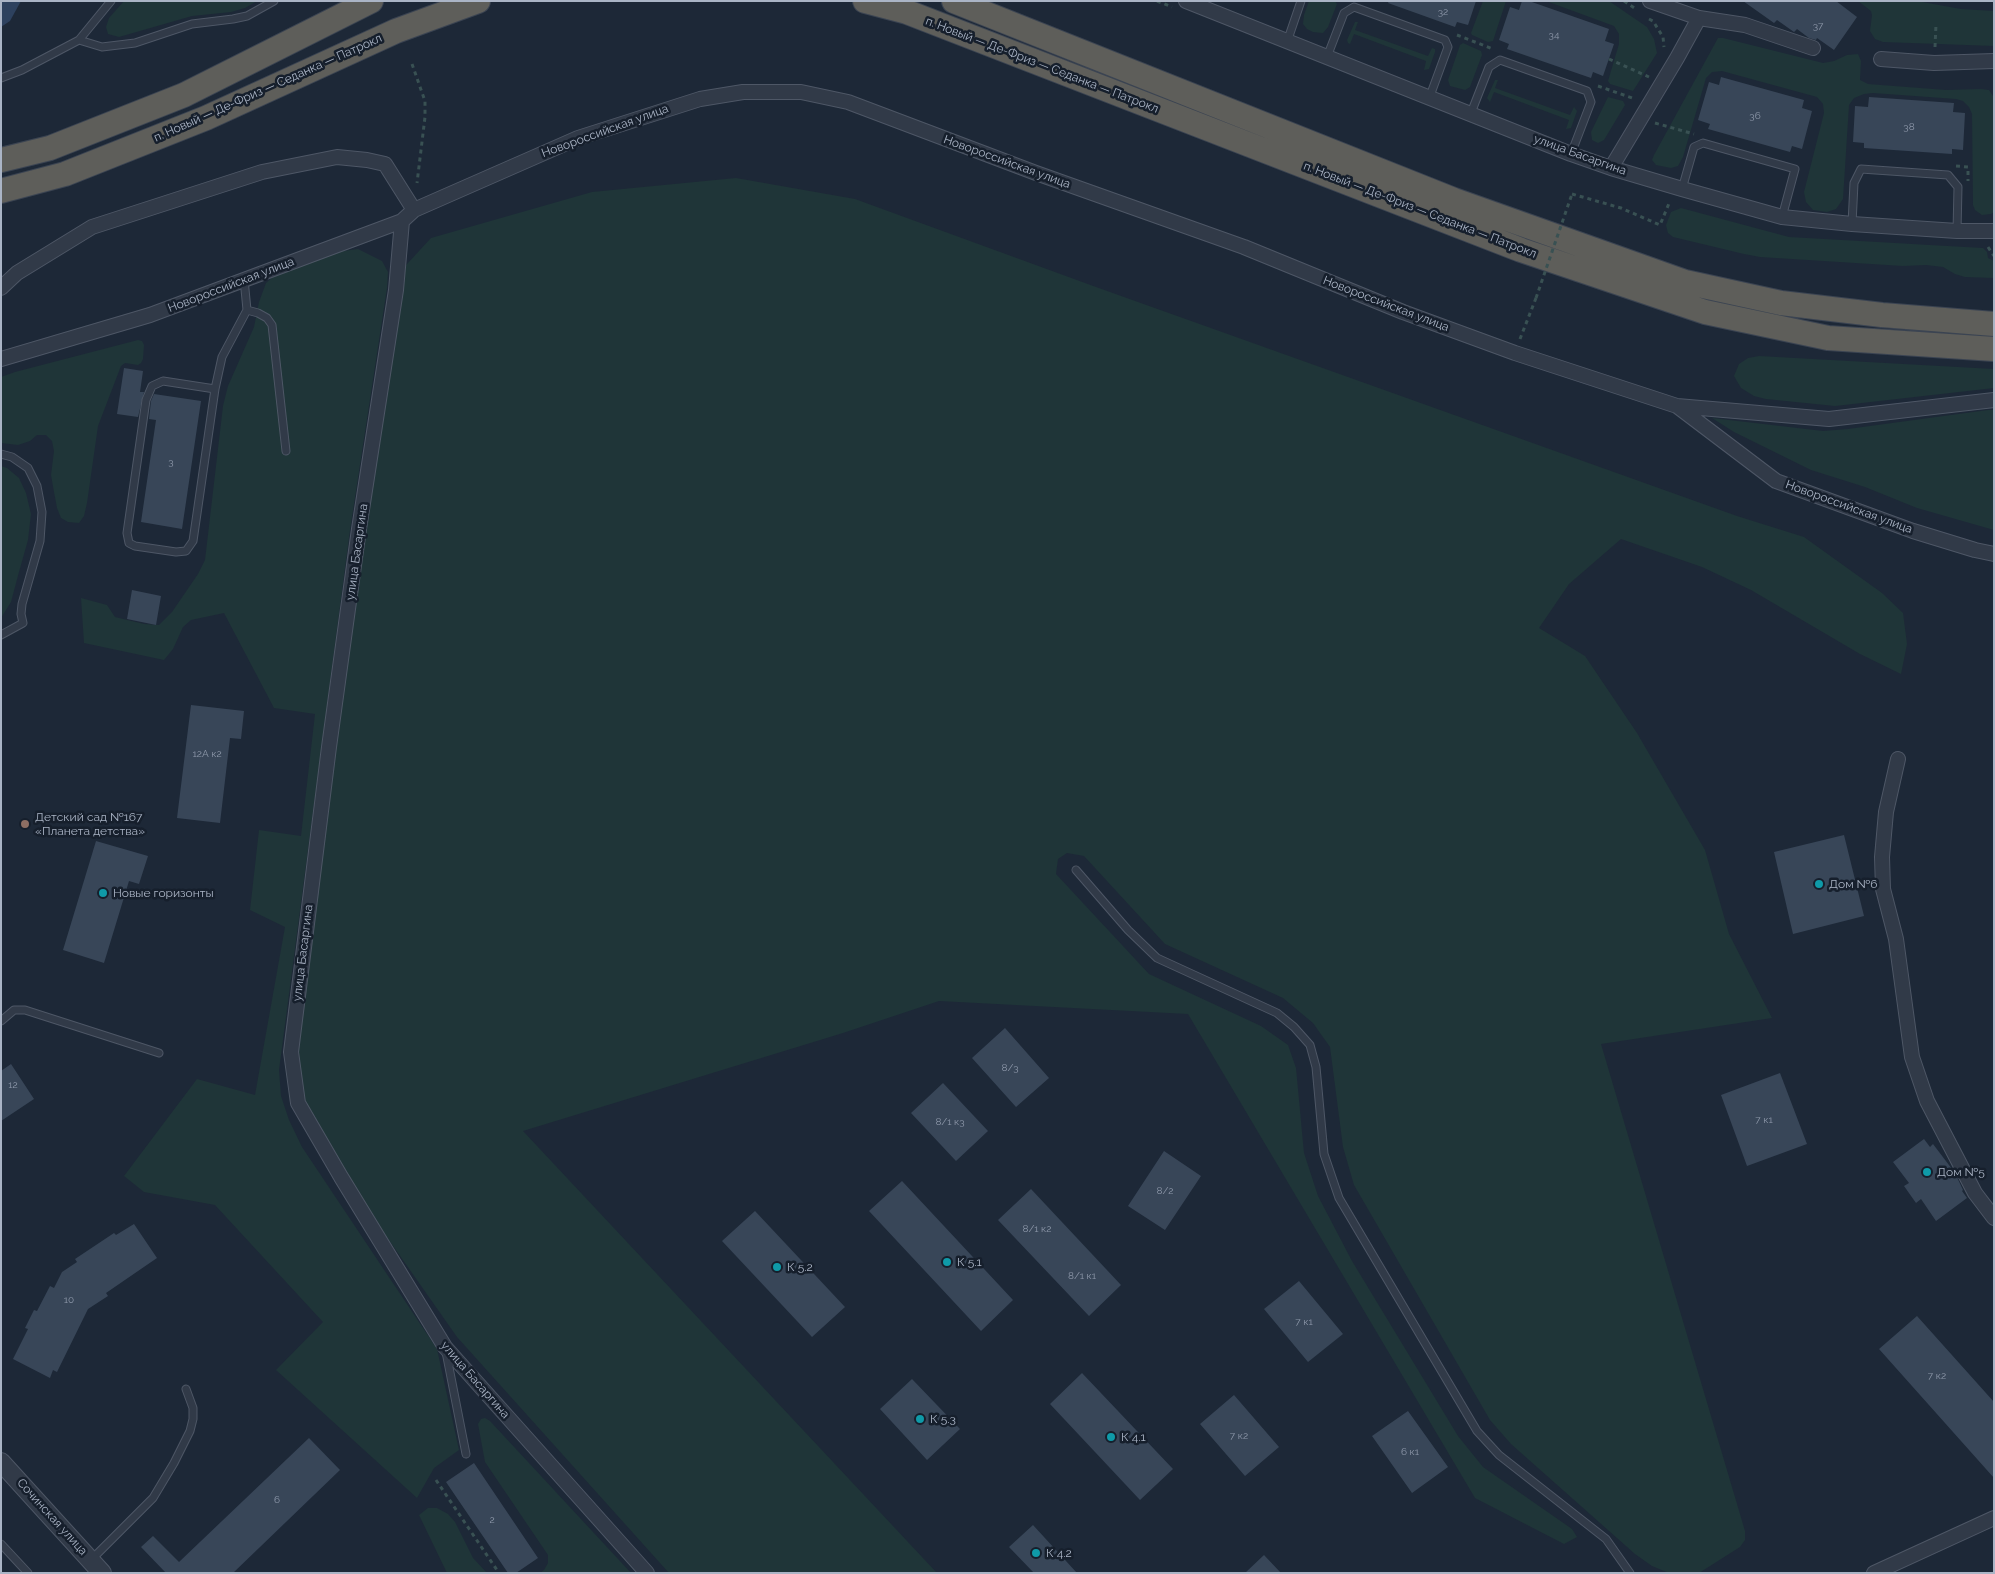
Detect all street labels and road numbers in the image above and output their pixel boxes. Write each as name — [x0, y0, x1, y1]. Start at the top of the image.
street label: п. Новый — Де-Фриз — Седанка — Патрокл — [924, 14, 1160, 116]
street label: п. Новый — Де-Фриз — Седанка — Патрокл — [152, 31, 384, 145]
street label: Новороссийская улица — [540, 101, 670, 161]
street label: Новороссийская улица — [942, 132, 1072, 192]
street label: улица Басаргина — [1532, 132, 1628, 178]
street label: п. Новый — Де-Фриз — Седанка — Патрокл — [1302, 159, 1538, 261]
street label: Новороссийская улица — [166, 254, 296, 316]
street label: Новороссийская улица — [1321, 273, 1451, 335]
street label: Новороссийская улица — [1784, 477, 1914, 537]
street label: улица Басаргина — [343, 503, 371, 601]
street label: улица Басаргина — [290, 904, 316, 1002]
street label: улица Басаргина — [438, 1339, 512, 1421]
street label: Сочинская улица — [14, 1476, 90, 1558]

